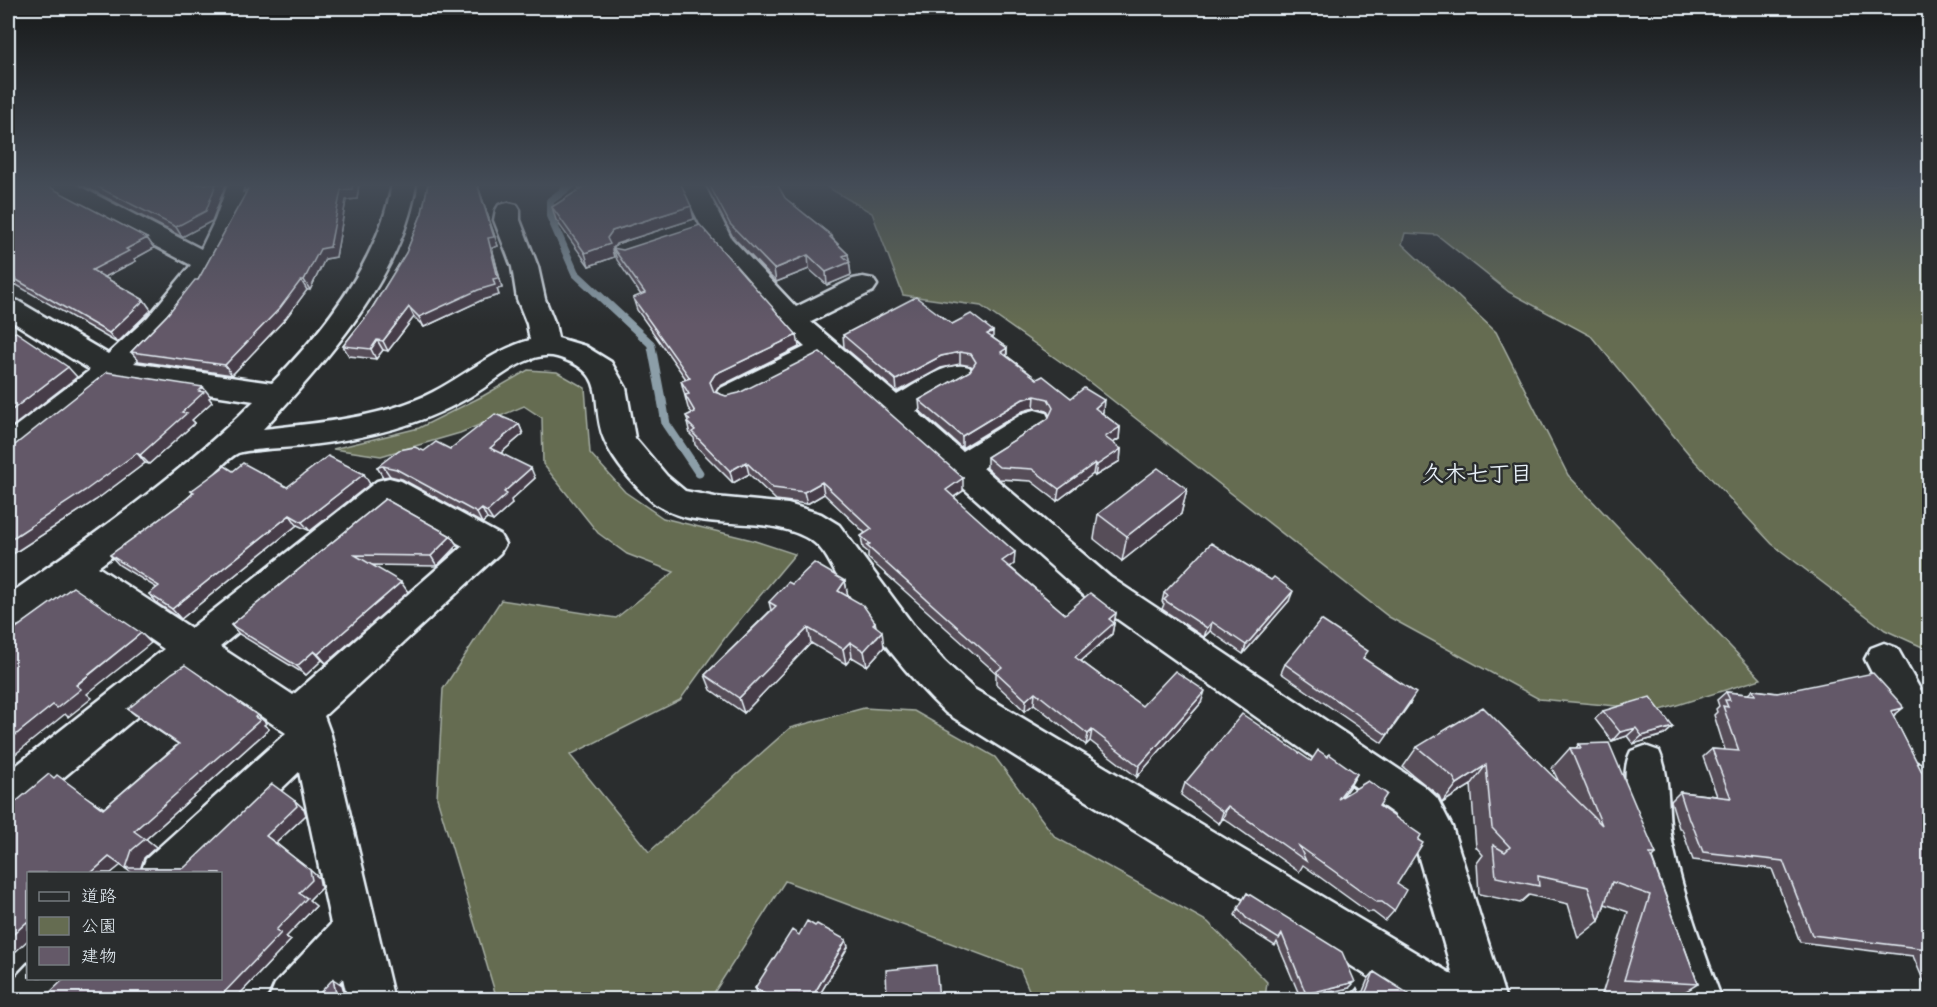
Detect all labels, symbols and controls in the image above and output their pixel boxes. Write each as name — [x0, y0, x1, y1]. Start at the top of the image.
district label: 久木七丁目 — [1422, 458, 1532, 487]
legend — [27, 872, 222, 980]
text: 道路 — [81, 883, 117, 907]
text: 公園 — [81, 913, 117, 937]
text: 建物 — [81, 943, 117, 967]

